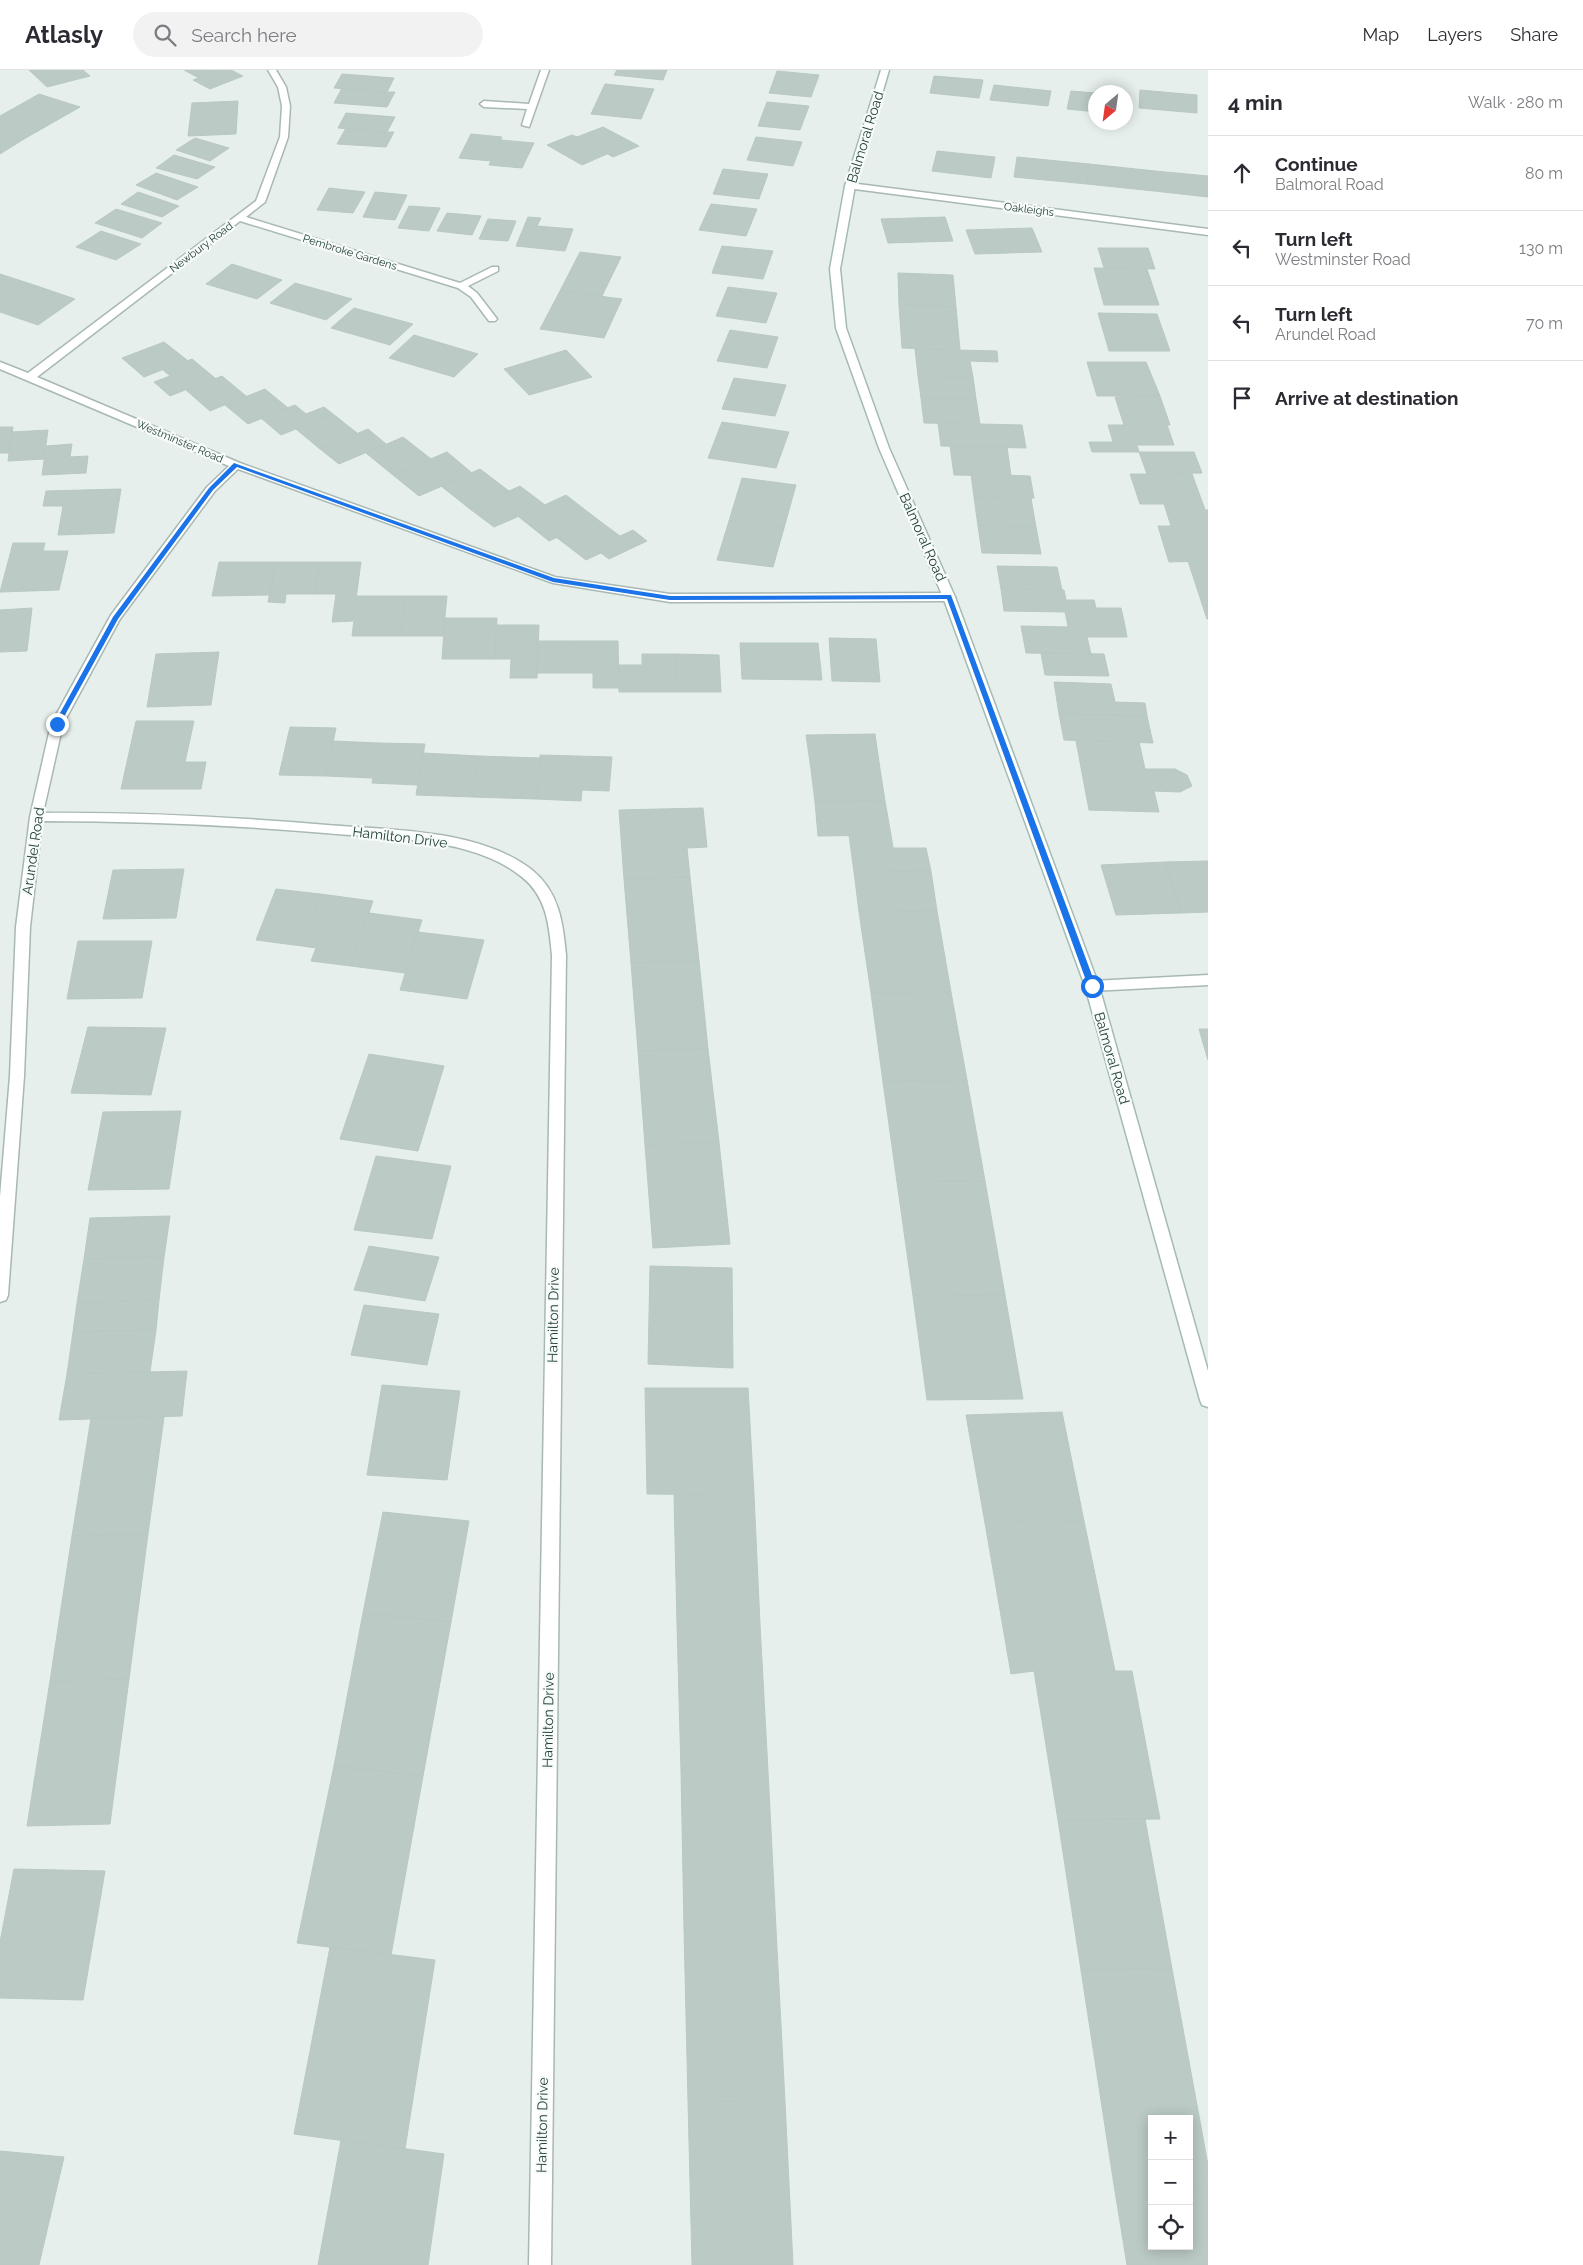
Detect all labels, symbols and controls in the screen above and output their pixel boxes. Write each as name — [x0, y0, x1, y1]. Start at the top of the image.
search box — [133, 12, 483, 57]
text: Atlasly — [25, 20, 103, 49]
icon: search — [151, 21, 179, 49]
text: Search here — [191, 24, 297, 46]
text: Map — [1363, 24, 1399, 45]
text: Layers — [1427, 24, 1482, 45]
text: Share — [1510, 24, 1558, 45]
north arrow — [1088, 85, 1133, 130]
street label: Balmoral Road — [843, 89, 887, 185]
text: 4 min — [1228, 90, 1283, 115]
text: Walk · 280 m — [1468, 93, 1563, 112]
text: Continue — [1275, 153, 1358, 175]
icon: ahead — [1228, 159, 1256, 187]
text: 80 m — [1525, 164, 1563, 183]
text: Balmoral Road — [1275, 175, 1384, 194]
street label: Oakleighs — [1003, 200, 1055, 219]
street label: Newbury Road — [167, 219, 236, 275]
text: Turn left — [1275, 228, 1352, 250]
street label: Pembroke Gardens — [301, 232, 398, 273]
icon: left — [1228, 234, 1256, 262]
text: 130 m — [1519, 239, 1563, 258]
text: Westminster Road — [1275, 250, 1411, 269]
text: Turn left — [1275, 303, 1352, 325]
icon: left — [1228, 309, 1256, 337]
text: 70 m — [1526, 314, 1563, 333]
text: Arundel Road — [1275, 325, 1376, 344]
icon: arrive — [1228, 384, 1256, 412]
text: Arrive at destination — [1275, 387, 1459, 409]
street label: Westminster Road — [134, 417, 225, 466]
street label: Balmoral Road — [896, 490, 950, 584]
route end — [46, 713, 69, 736]
street label: Arundel Road — [19, 806, 47, 896]
street label: Hamilton Drive — [352, 823, 448, 851]
route start — [1081, 975, 1104, 998]
street label: Balmoral Road — [1091, 1010, 1133, 1106]
street label: Hamilton Drive — [544, 1267, 562, 1363]
street label: Hamilton Drive — [539, 1672, 557, 1768]
street label: Hamilton Drive — [533, 2077, 551, 2173]
map controls — [1148, 2115, 1193, 2250]
button: + — [1148, 2115, 1193, 2160]
button: − — [1148, 2160, 1193, 2205]
button: locate — [1148, 2205, 1193, 2250]

